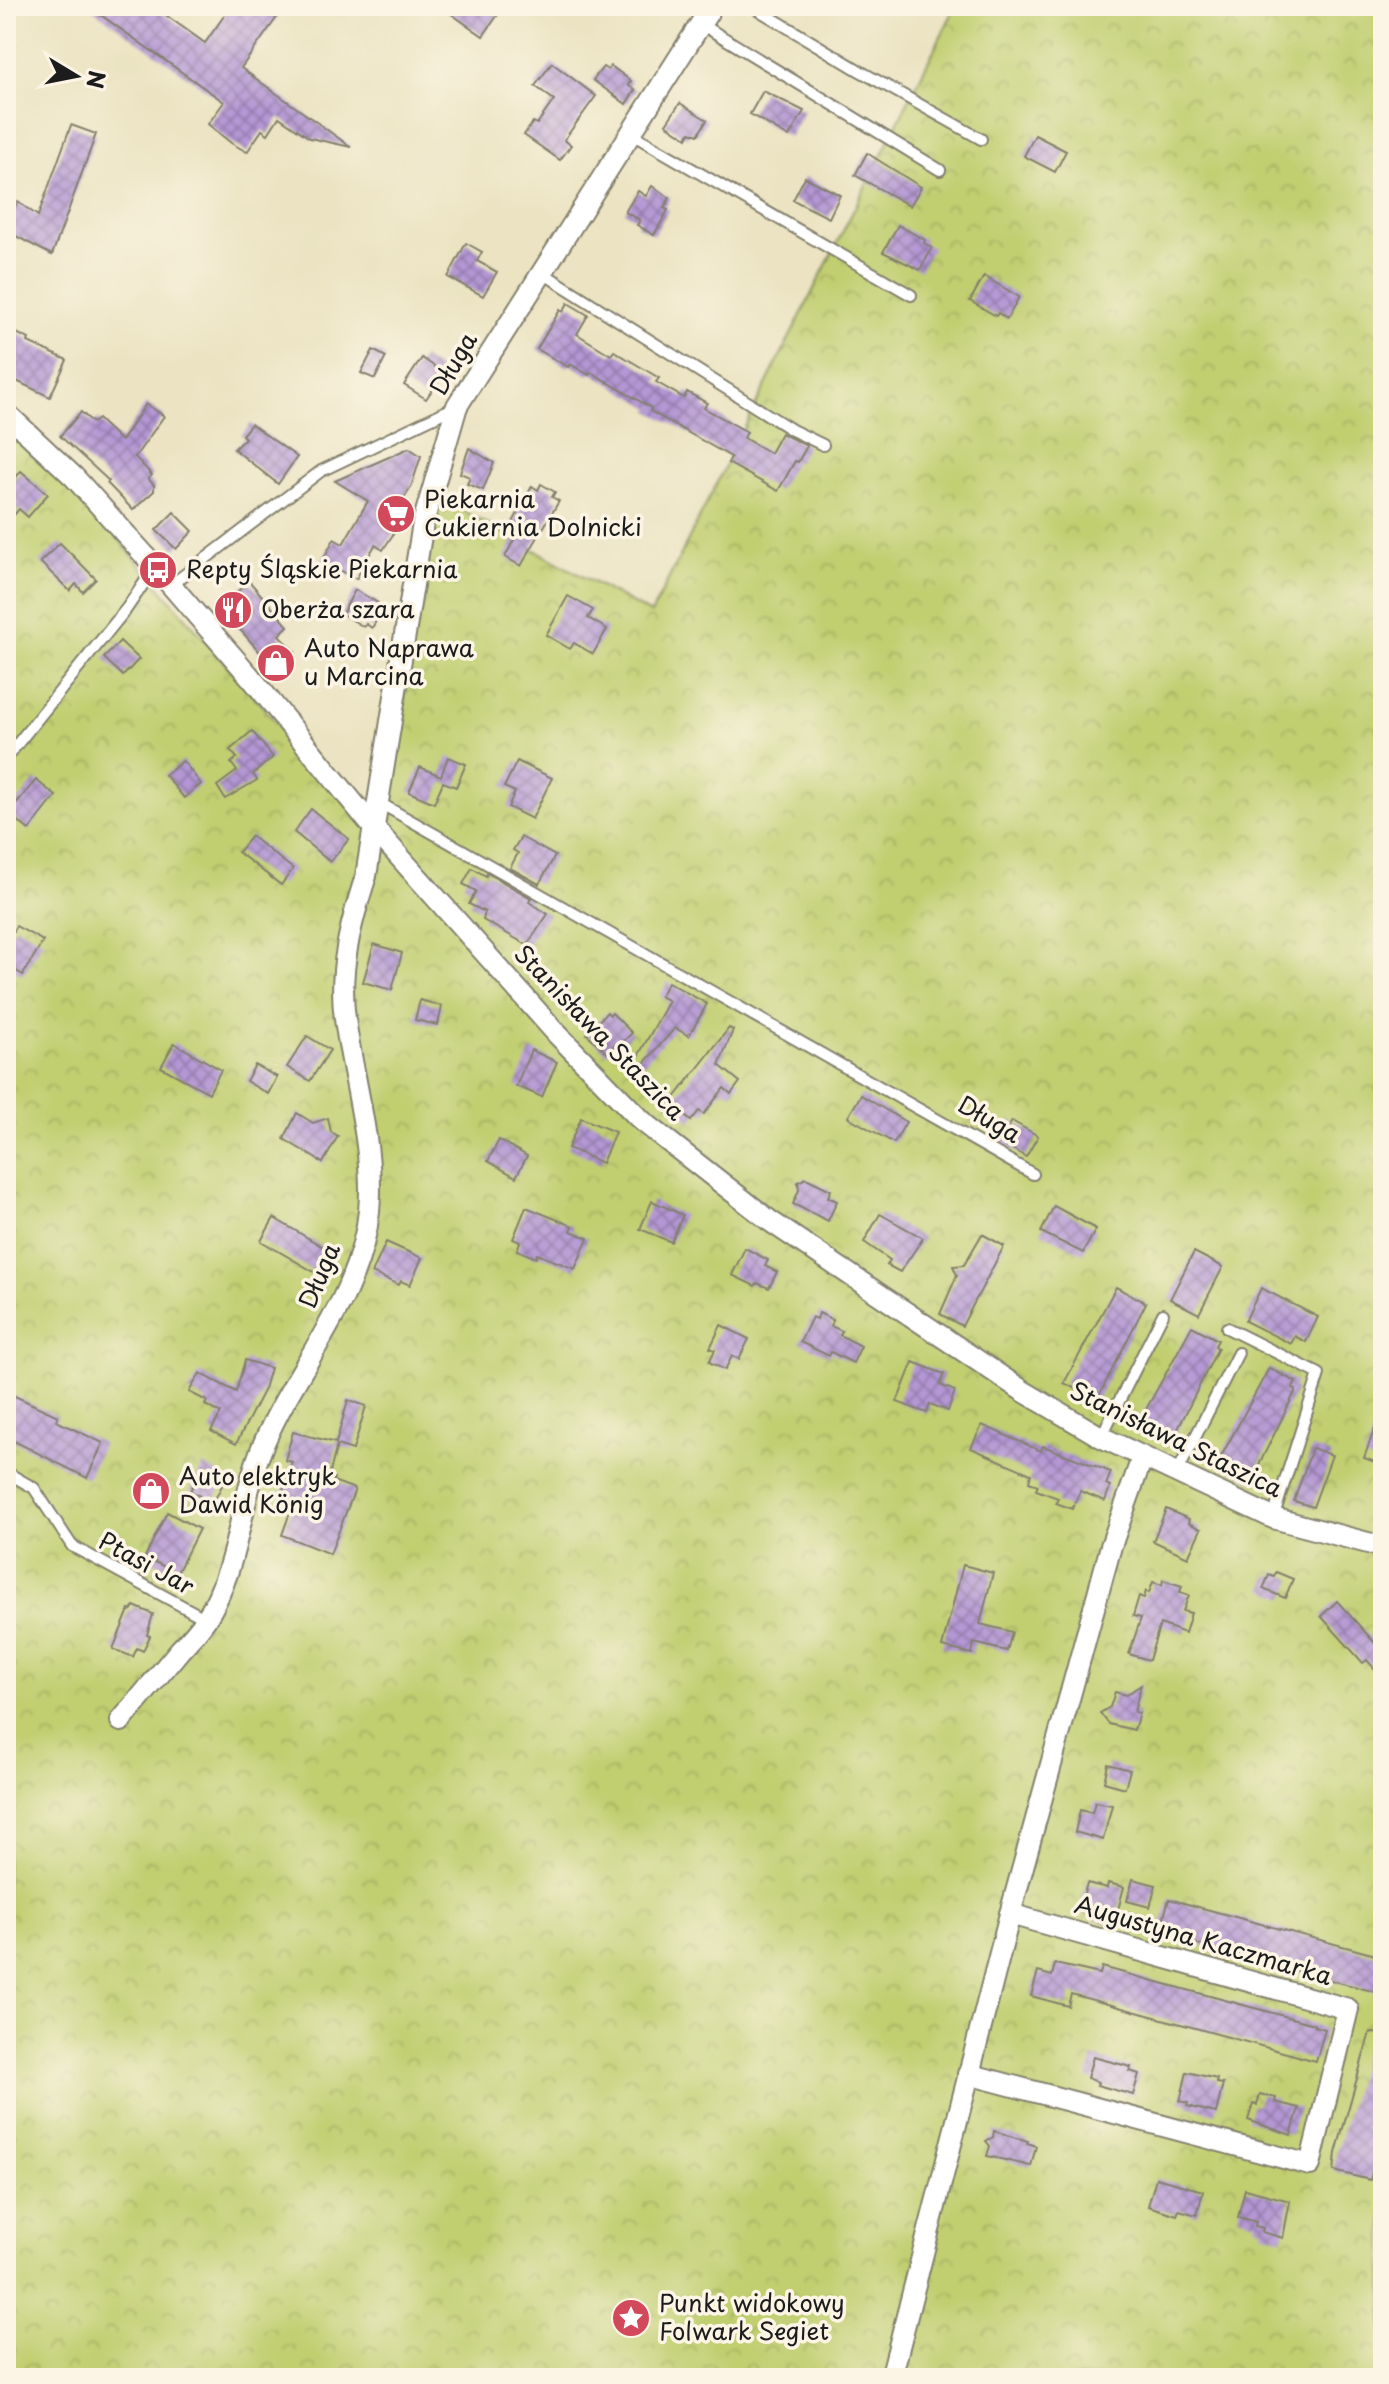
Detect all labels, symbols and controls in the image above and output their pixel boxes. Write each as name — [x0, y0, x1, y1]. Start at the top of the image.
north arrow — [36, 36, 116, 116]
text: N — [79, 68, 115, 91]
street label: Długa — [420, 325, 485, 401]
place label: Piekarnia Cukiernia Dolnicki — [424, 480, 642, 544]
supermarket icon: Piekarnia Cukiernia Dolnicki — [375, 493, 417, 535]
bus stop icon: Repty Śląskie Piekarnia — [137, 549, 179, 591]
place label: Repty Śląskie Piekarnia — [186, 550, 458, 586]
restaurant icon: Oberża szara — [212, 589, 254, 631]
place label: Oberża szara — [261, 590, 415, 626]
place label: Auto Naprawa u Marcina — [304, 629, 474, 693]
shop icon: Auto Naprawa u Marcina — [255, 642, 297, 684]
street label: Stanisława Staszica — [507, 936, 694, 1128]
street label: Długa — [952, 1086, 1028, 1151]
street label: Długa — [288, 1237, 348, 1313]
street label: Stanisława Staszica — [1065, 1371, 1289, 1505]
place label: Auto elektryk Dawid König — [179, 1457, 336, 1521]
shop icon: Auto elektryk Dawid König — [130, 1470, 172, 1512]
street label: Ptasi Jar — [92, 1522, 201, 1603]
street label: Augustyna Kaczmarka — [1071, 1885, 1336, 1993]
place label: Punkt widokowy Folwark Segiet — [659, 2284, 844, 2348]
place icon: Punkt widokowy Folwark Segiet — [610, 2297, 652, 2339]

